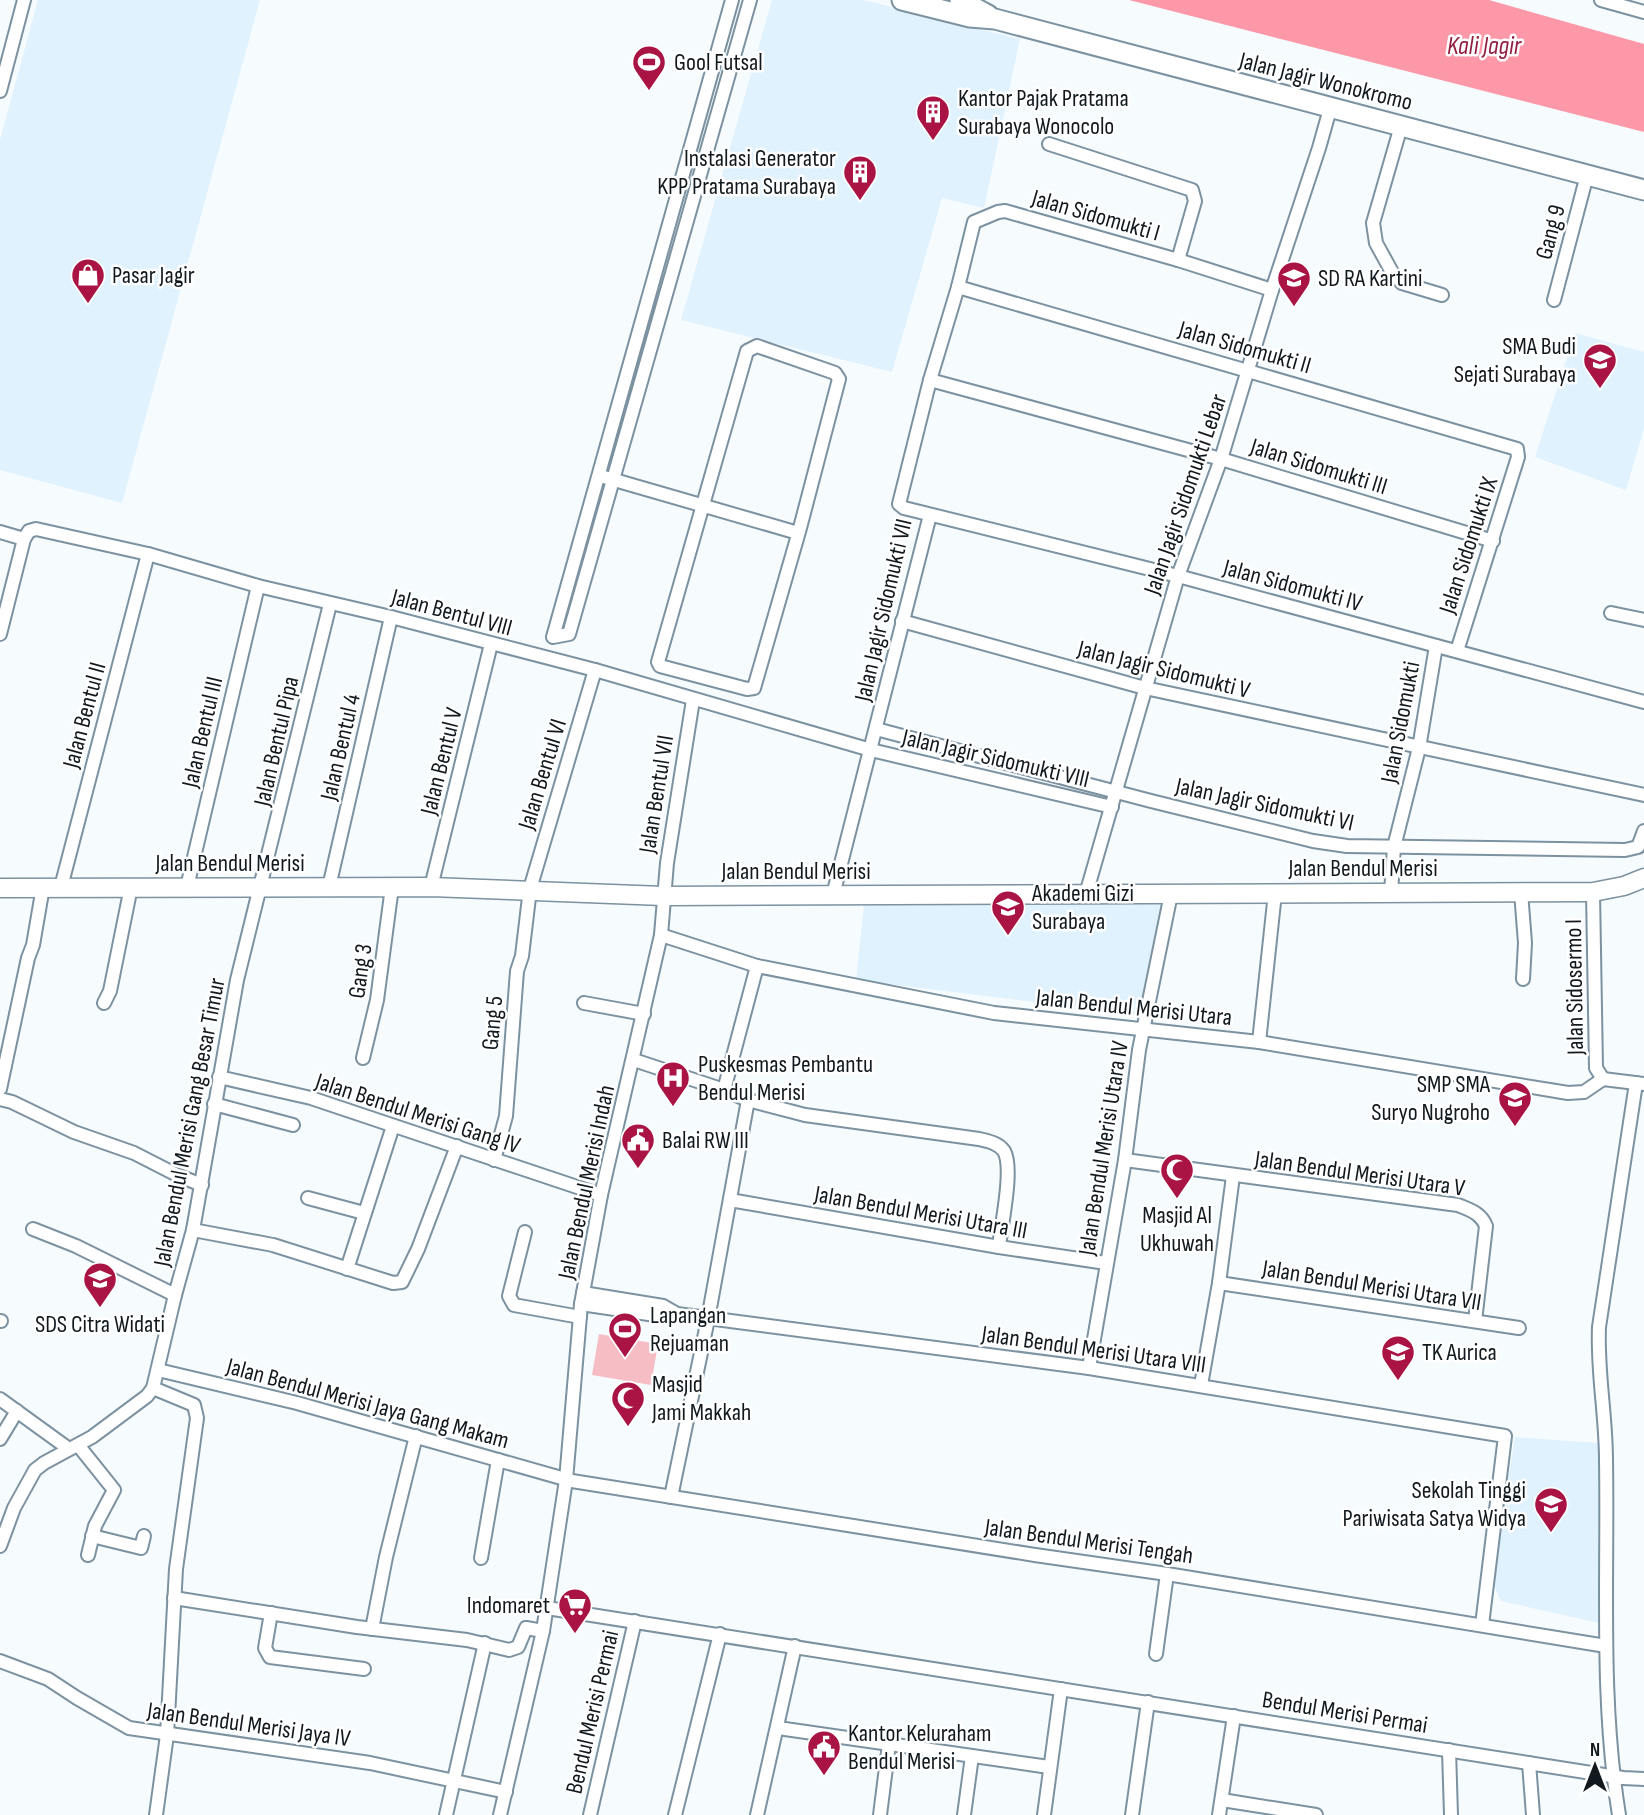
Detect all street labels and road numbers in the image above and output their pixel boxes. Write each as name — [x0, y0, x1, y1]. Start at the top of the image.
street label: Jalan Jagir Wonokromo — [1235, 46, 1415, 117]
street label: Jalan Sidomukti I — [1028, 183, 1163, 248]
street label: Gang 9 — [1529, 202, 1572, 263]
street label: Jalan Sidomukti II — [1174, 314, 1315, 380]
street label: Jalan Jagir Sidomukti Lebar — [1137, 390, 1233, 599]
street label: Jalan Sidomukti III — [1246, 432, 1391, 501]
street label: Jalan Sidomukti IX — [1432, 472, 1504, 618]
street label: Jalan Jagir Sidomukti VII — [848, 516, 919, 705]
street label: Jalan Sidomukti IV — [1219, 553, 1366, 618]
street label: Jalan Bentul VIII — [387, 582, 515, 642]
street label: Jalan Jagir Sidomukti V — [1074, 634, 1253, 705]
street label: Jalan Bentul II — [56, 659, 112, 772]
street label: Jalan Sidomukti — [1374, 659, 1426, 786]
street label: Jalan Bentul Pipa — [247, 673, 305, 810]
street label: Jalan Bentul III — [175, 674, 229, 791]
street label: Jalan Bentul 4 — [314, 691, 367, 804]
street label: Jalan Bentul V — [414, 704, 469, 819]
street label: Jalan Bentul VI — [512, 715, 573, 834]
street label: Jalan Jagir Sidomukti VIII — [899, 723, 1092, 794]
street label: Jalan Bentul VII — [633, 733, 680, 856]
street label: Jalan Jagir Sidomukti VI — [1172, 771, 1357, 838]
street label: Jalan Bendul Merisi — [154, 849, 305, 878]
street label: Jalan Bendul Merisi — [1287, 854, 1438, 883]
street label: Jalan Bendul Merisi — [720, 857, 871, 886]
street label: Jalan Sidosermo I — [1559, 919, 1590, 1056]
street label: Gang 3 — [342, 942, 379, 1000]
street label: Jalan Bendul Merisi Gang Besar Timur — [147, 975, 232, 1270]
street label: Jalan Bendul Merisi Utara — [1033, 983, 1233, 1032]
street label: Gang 5 — [476, 995, 509, 1051]
street label: Jalan Bendul Merisi Utara IV — [1072, 1039, 1135, 1258]
street label: Jalan Bendul Merisi Gang IV — [311, 1066, 524, 1160]
street label: Jalan Bendul Merisi Indah — [552, 1082, 621, 1283]
street label: Jalan Bendul Merisi Utara V — [1252, 1144, 1467, 1203]
street label: Jalan Bendul Merisi Utara III — [811, 1179, 1030, 1245]
street label: Jalan Bendul Merisi Utara VII — [1259, 1254, 1484, 1317]
street label: Jalan Bendul Merisi Utara VIII — [979, 1319, 1208, 1380]
street label: Jalan Bendul Merisi Jaya Gang Makam — [223, 1352, 512, 1455]
street label: Jalan Bendul Merisi Tengah — [982, 1512, 1195, 1570]
street label: Bendul Merisi Permai — [560, 1628, 625, 1797]
street label: Bendul Merisi Permai — [1260, 1685, 1430, 1740]
street label: Jalan Bendul Merisi Jaya IV — [145, 1696, 352, 1753]

